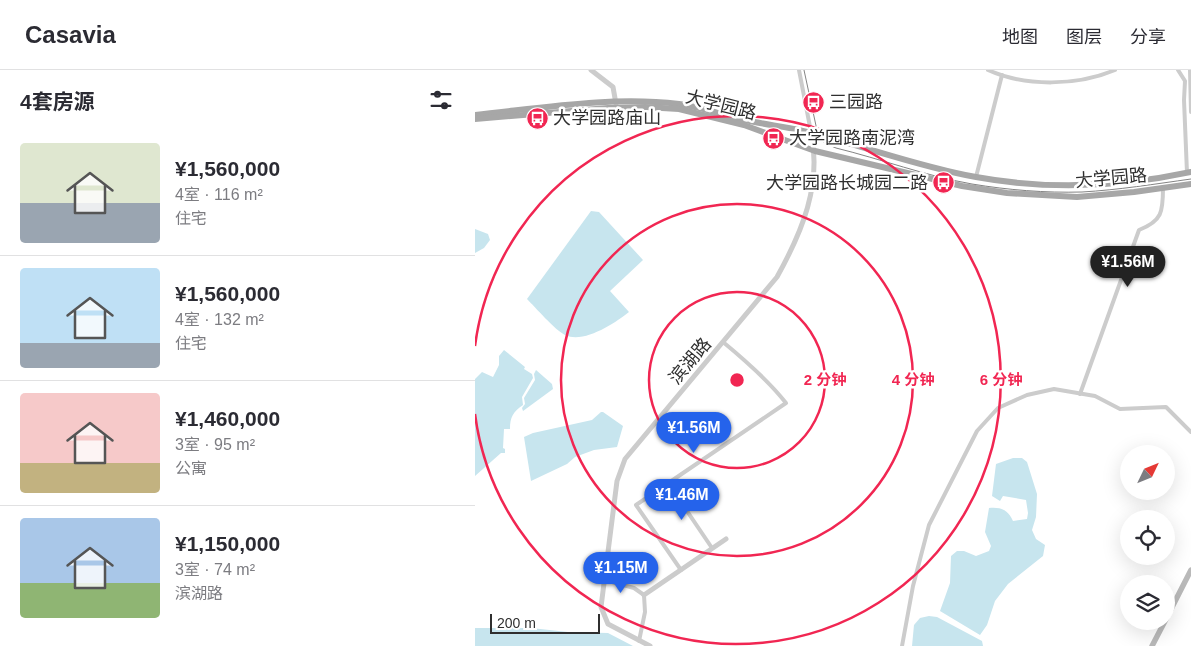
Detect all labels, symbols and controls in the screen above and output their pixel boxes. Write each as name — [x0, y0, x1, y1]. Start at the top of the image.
text: Casavia — [25, 21, 116, 48]
text: 地图 — [1002, 27, 1038, 47]
text: 图层 — [1066, 27, 1102, 47]
text: 分享 — [1130, 27, 1166, 47]
icon: filters — [427, 86, 455, 114]
street label: 大学园路 — [684, 87, 758, 123]
text: 4套房源 — [20, 90, 95, 113]
bus stop icon: 三园路 — [801, 90, 825, 114]
place label: 三园路 — [829, 92, 883, 112]
bus stop icon: 大学园路庙山 — [525, 106, 549, 130]
place label: 大学园路庙山 — [553, 108, 661, 128]
bus stop icon: 大学园路南泥湾 — [761, 126, 785, 150]
place label: 大学园路南泥湾 — [789, 128, 915, 148]
text: ¥1,560,000 — [175, 157, 280, 180]
icon: home — [60, 163, 120, 223]
street label: 大学园路 — [1074, 165, 1148, 191]
bus stop icon: 大学园路长城园二路 — [932, 171, 956, 195]
place label: 大学园路长城园二路 — [766, 173, 928, 193]
text: 4室 · 116 m² — [175, 186, 263, 203]
text: 住宅 — [175, 210, 207, 227]
pin: ¥1.56M — [1087, 246, 1169, 288]
text: ¥1.56M — [1101, 253, 1155, 270]
text: ¥1,560,000 — [175, 282, 280, 305]
icon: home — [60, 288, 120, 348]
text: 4室 · 132 m² — [175, 311, 264, 328]
street label: 滨湖路 — [665, 334, 715, 388]
text: 住宅 — [175, 335, 207, 352]
centre of rings — [728, 371, 746, 389]
text: 2 分钟 — [804, 371, 846, 388]
text: 4 分钟 — [892, 371, 934, 388]
text: 6 分钟 — [980, 371, 1022, 388]
text: ¥1,460,000 — [175, 407, 280, 430]
pin: ¥1.56M — [653, 412, 735, 454]
icon: home — [60, 413, 120, 473]
text: ¥1.56M — [667, 419, 721, 436]
text: 3室 · 95 m² — [175, 436, 255, 453]
north arrow — [1120, 445, 1175, 500]
map controls — [1120, 445, 1175, 630]
text: 公寓 — [175, 460, 207, 477]
pin: ¥1.46M — [641, 478, 723, 521]
text: ¥1.46M — [655, 486, 709, 503]
button: locate — [1120, 510, 1175, 565]
text: ¥1,150,000 — [175, 532, 280, 555]
icon: home — [60, 538, 120, 598]
pin: ¥1.15M — [580, 552, 662, 594]
text: ¥1.15M — [594, 559, 648, 576]
text: 3室 · 74 m² — [175, 561, 255, 578]
button: layers — [1120, 575, 1175, 630]
text: 滨湖路 — [175, 585, 223, 602]
scale bar — [490, 611, 600, 634]
text: 200 m — [497, 615, 536, 631]

